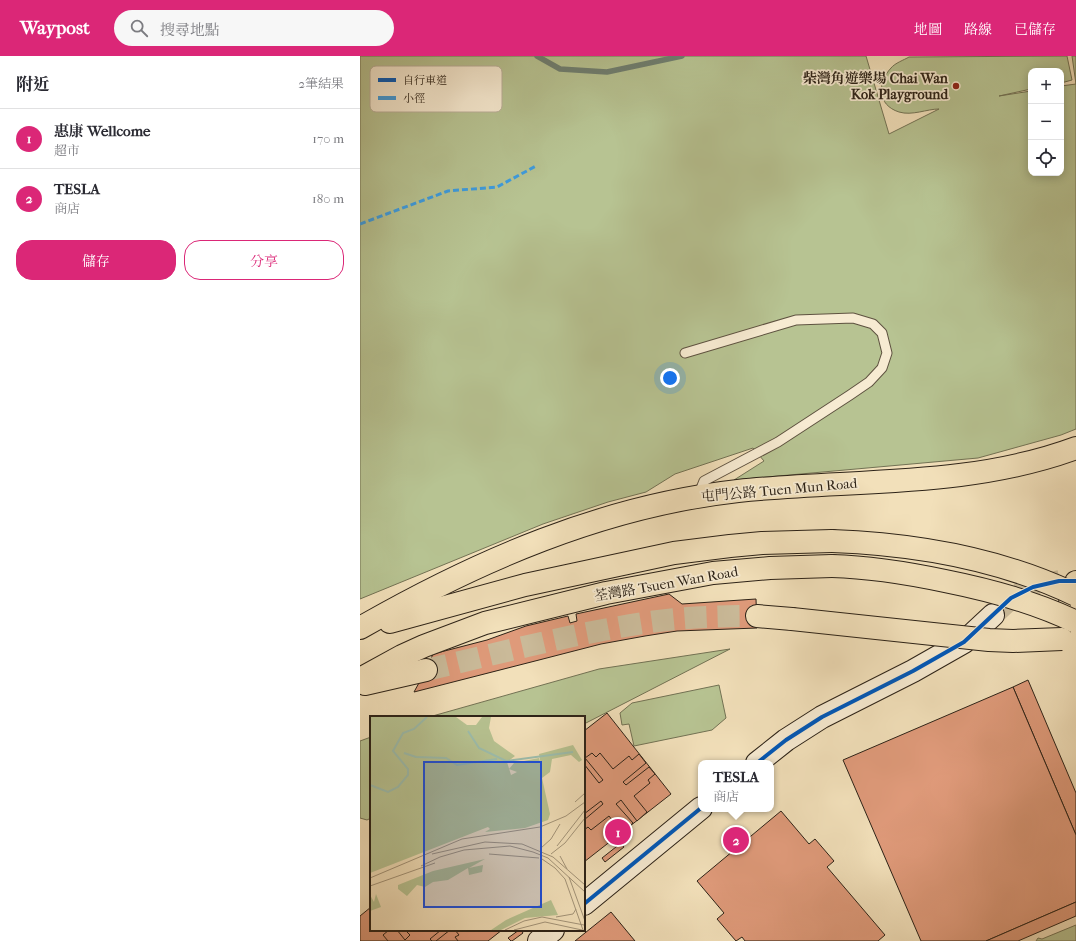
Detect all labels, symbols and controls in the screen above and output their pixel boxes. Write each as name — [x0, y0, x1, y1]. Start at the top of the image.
search box — [114, 10, 394, 46]
text: Waypost — [20, 17, 90, 39]
icon: search — [128, 17, 150, 39]
text: 搜尋地點 — [160, 21, 220, 39]
text: 地圖 — [914, 21, 942, 38]
text: 路線 — [964, 21, 992, 38]
text: 已儲存 — [1014, 21, 1056, 38]
legend — [370, 66, 502, 112]
map controls — [1028, 68, 1064, 176]
button: + — [1028, 68, 1064, 104]
place label: 柴灣角遊樂場 Chai Wan Kok Playground — [803, 70, 949, 103]
text: 附近 — [16, 74, 50, 94]
text: 自行車道 — [403, 74, 447, 87]
text: 2筆結果 — [298, 76, 344, 91]
marker: 柴灣角遊樂場 Chai Wan Kok Playground — [951, 81, 961, 91]
text: 小徑 — [403, 92, 425, 105]
button: − — [1028, 104, 1064, 140]
text: 惠康 Wellcome — [54, 122, 150, 140]
text: 1 — [27, 131, 31, 146]
text: 170 m — [312, 131, 344, 146]
button: locate — [1028, 140, 1064, 176]
text: 超市 — [54, 143, 80, 158]
text: TESLA — [54, 180, 100, 198]
text: 2 — [26, 191, 32, 206]
text: 180 m — [312, 191, 344, 206]
text: 商店 — [54, 201, 80, 216]
button: 儲存 — [16, 240, 176, 280]
button: 分享 — [184, 240, 344, 280]
your location — [660, 368, 680, 388]
street label: 屯門公路 Tuen Mun Road — [700, 475, 858, 505]
street label: 荃灣路 Tsuen Wan Road — [593, 563, 740, 605]
inset map — [370, 716, 585, 931]
popup — [698, 760, 774, 812]
text: TESLA — [713, 768, 759, 786]
text: 商店 — [713, 789, 739, 804]
pin: 1 — [605, 817, 631, 847]
pin: 2 — [723, 825, 749, 855]

